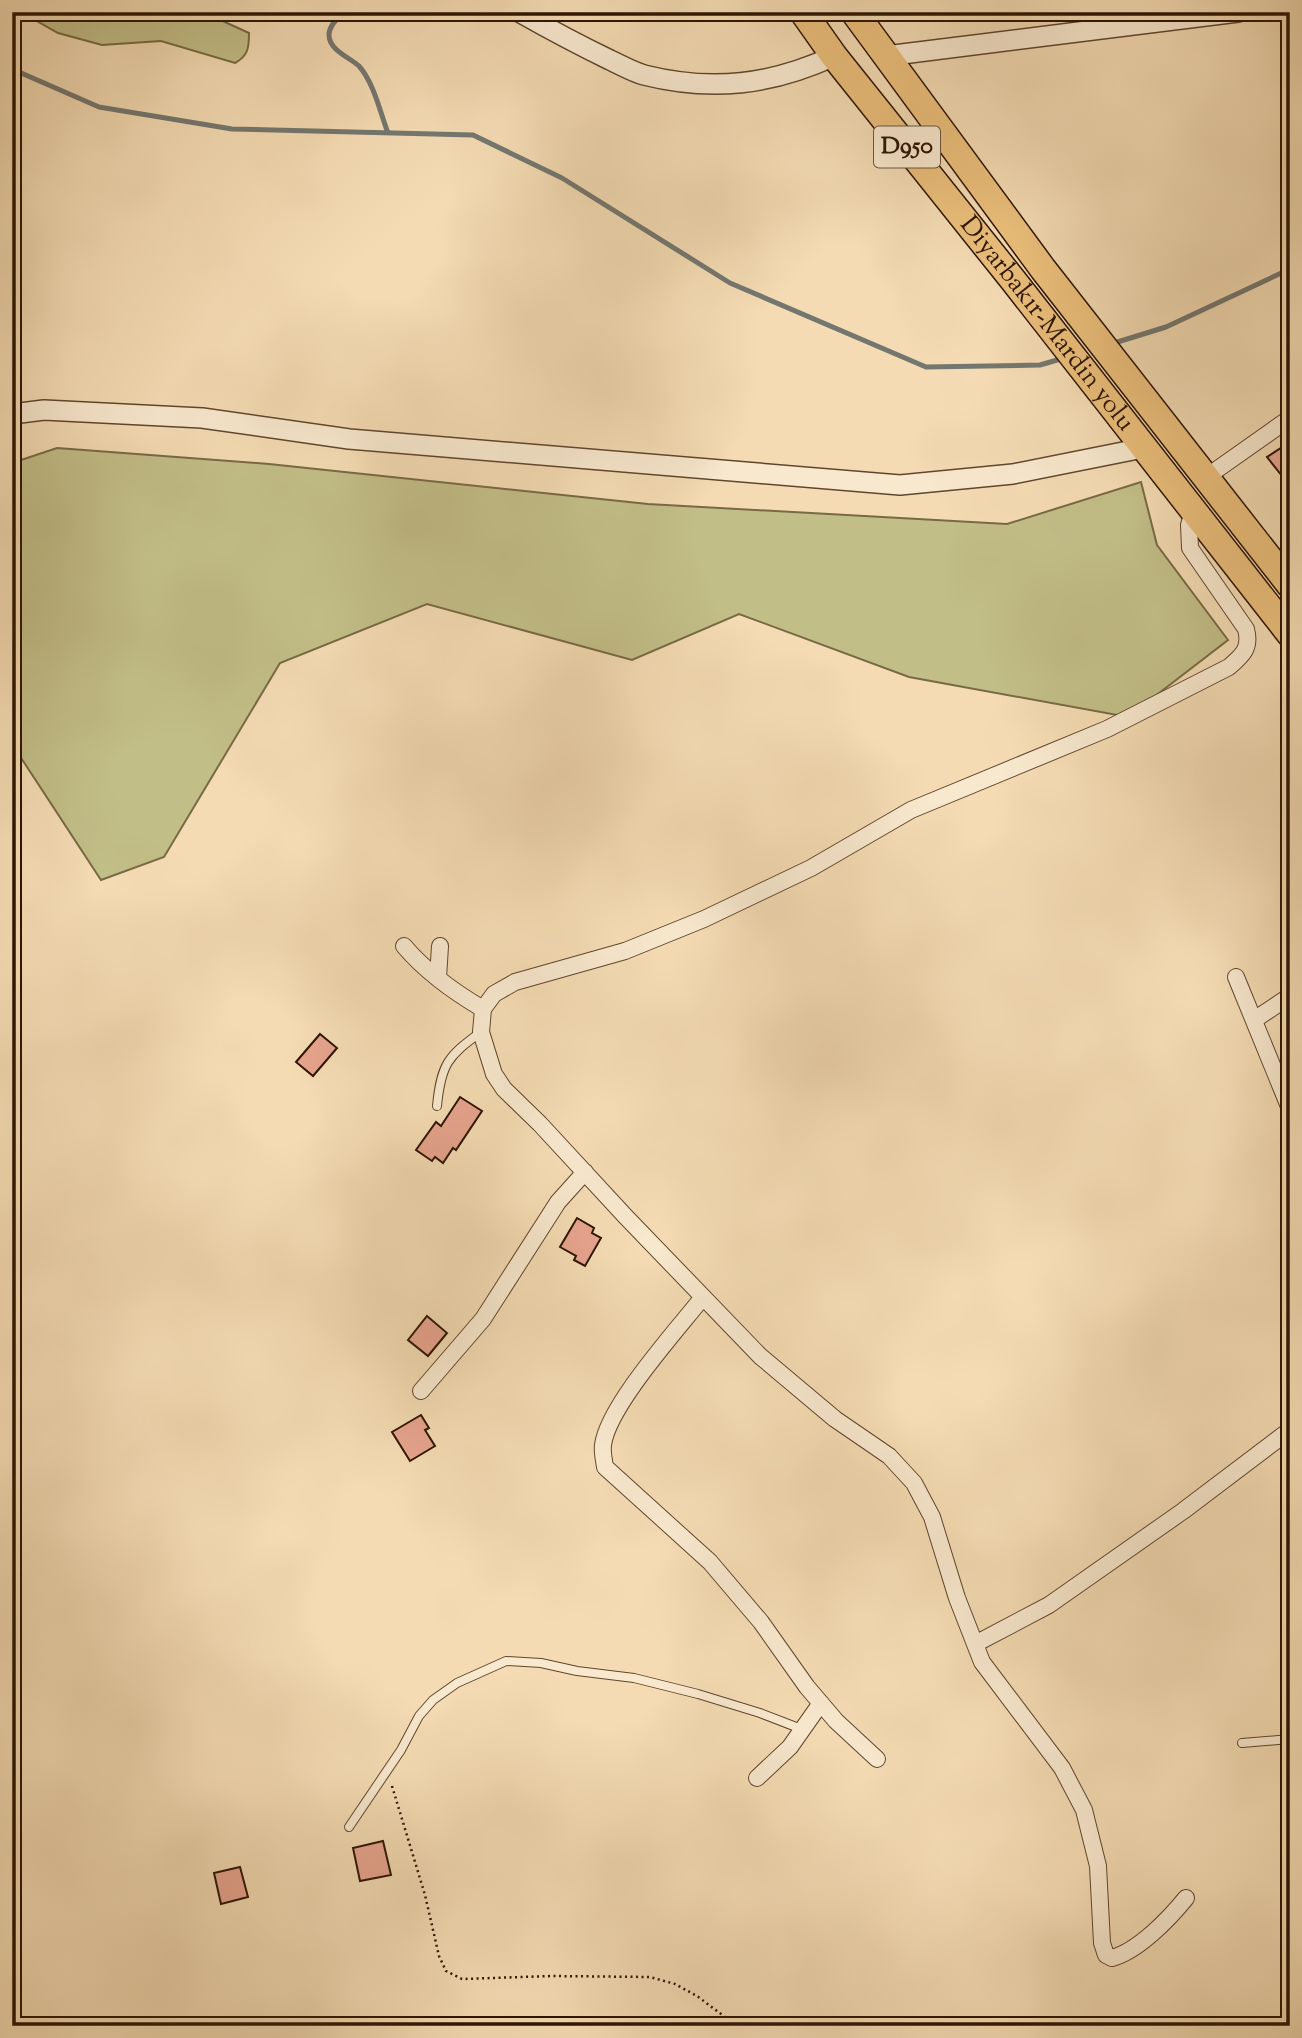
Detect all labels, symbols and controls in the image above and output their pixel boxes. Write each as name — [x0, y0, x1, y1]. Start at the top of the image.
road number: D950 — [874, 127, 940, 168]
street label: Diyarbakır-Mardin yolu — [951, 208, 1143, 439]

